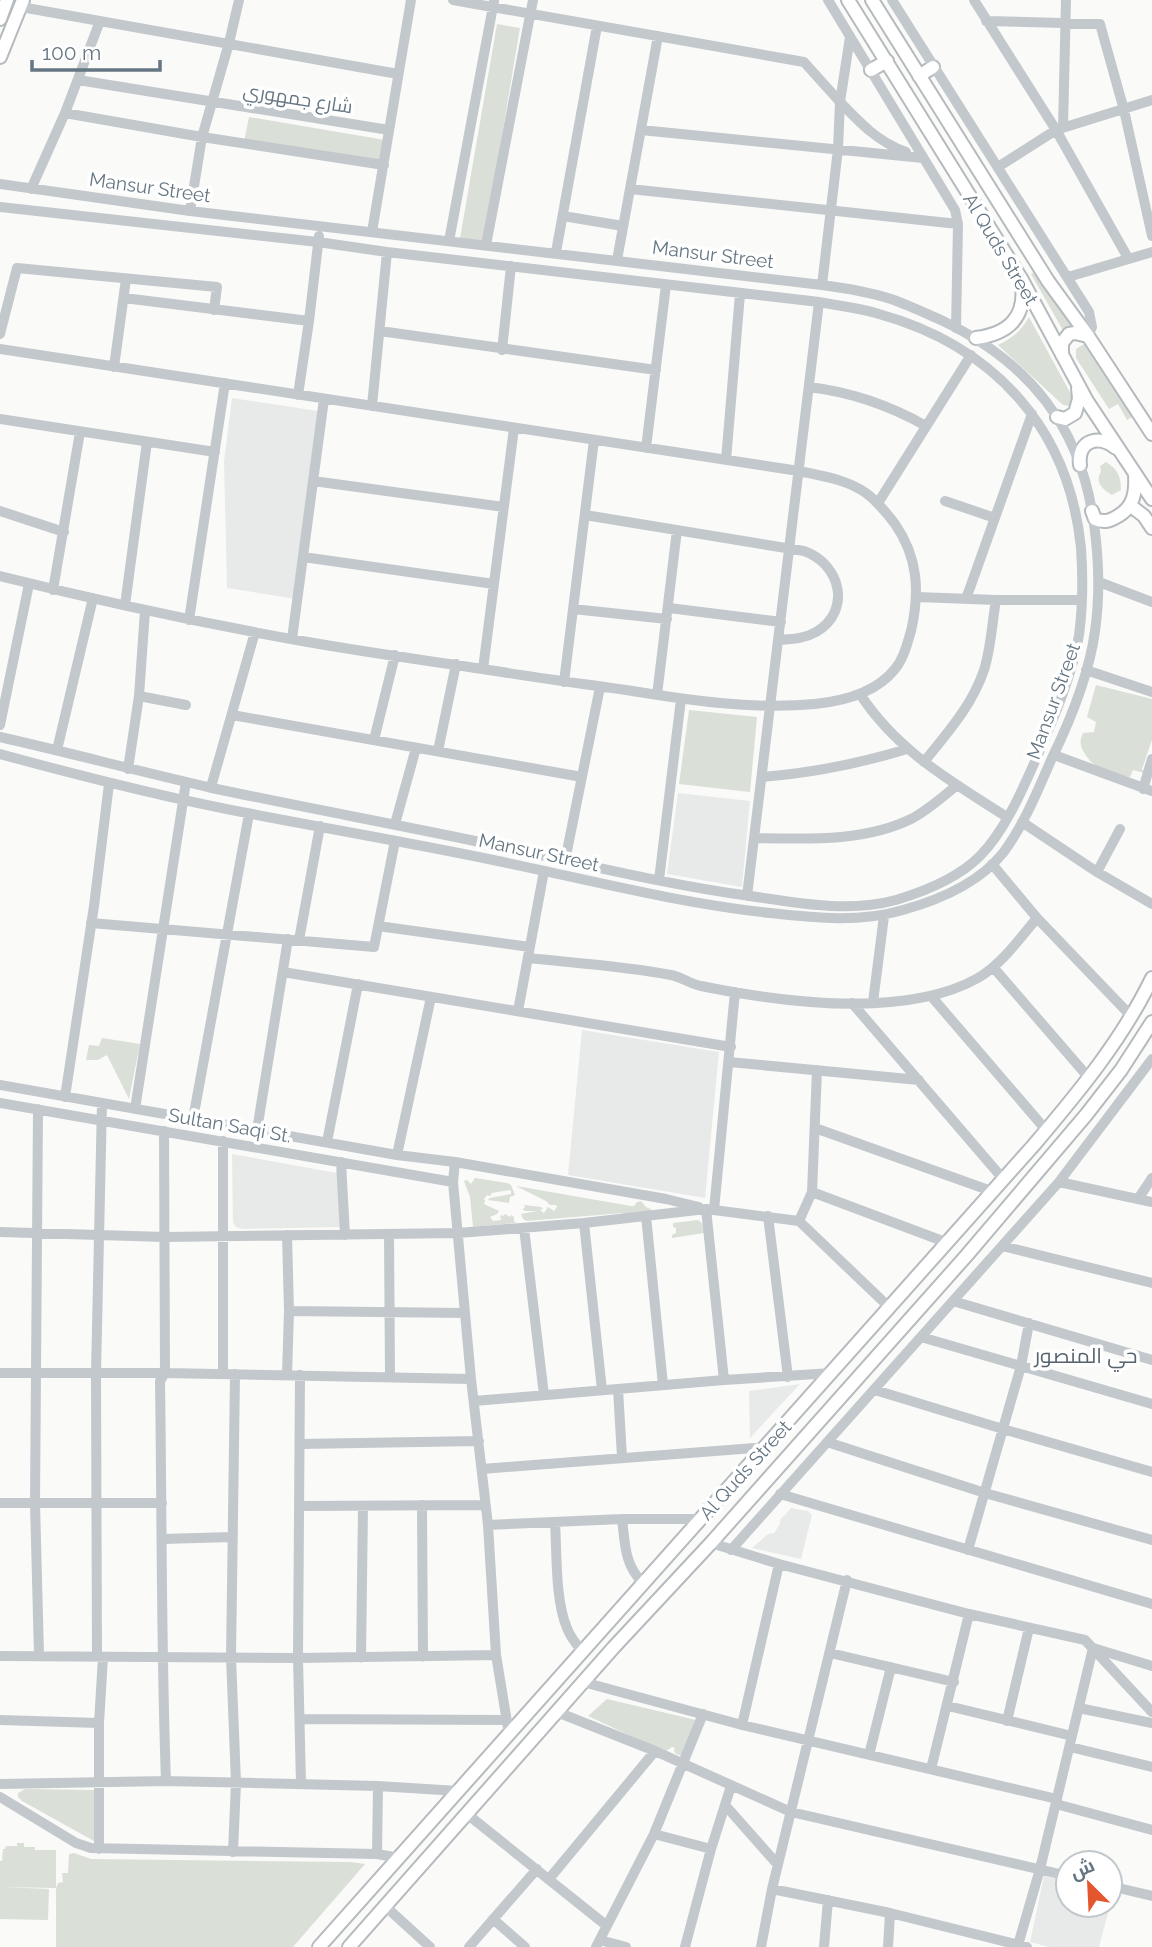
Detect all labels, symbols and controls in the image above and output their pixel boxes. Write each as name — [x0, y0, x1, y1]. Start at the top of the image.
scale bar — [32, 28, 159, 72]
text: 100 m — [42, 40, 101, 65]
street label: شارع جمهوري — [241, 78, 354, 121]
street label: Mansur Street — [88, 168, 213, 206]
street label: Al Quds Street — [959, 189, 1043, 309]
street label: Mansur Street — [651, 236, 776, 272]
street label: Mansur Street — [1022, 639, 1084, 762]
street label: Mansur Street — [477, 829, 602, 876]
street label: Sultan Saqi St. — [167, 1103, 293, 1147]
district label: حي المنصور — [1034, 1343, 1137, 1372]
street label: Al Quds Street — [695, 1415, 796, 1524]
north arrow — [1054, 1849, 1124, 1919]
text: ش — [1066, 1853, 1098, 1884]

